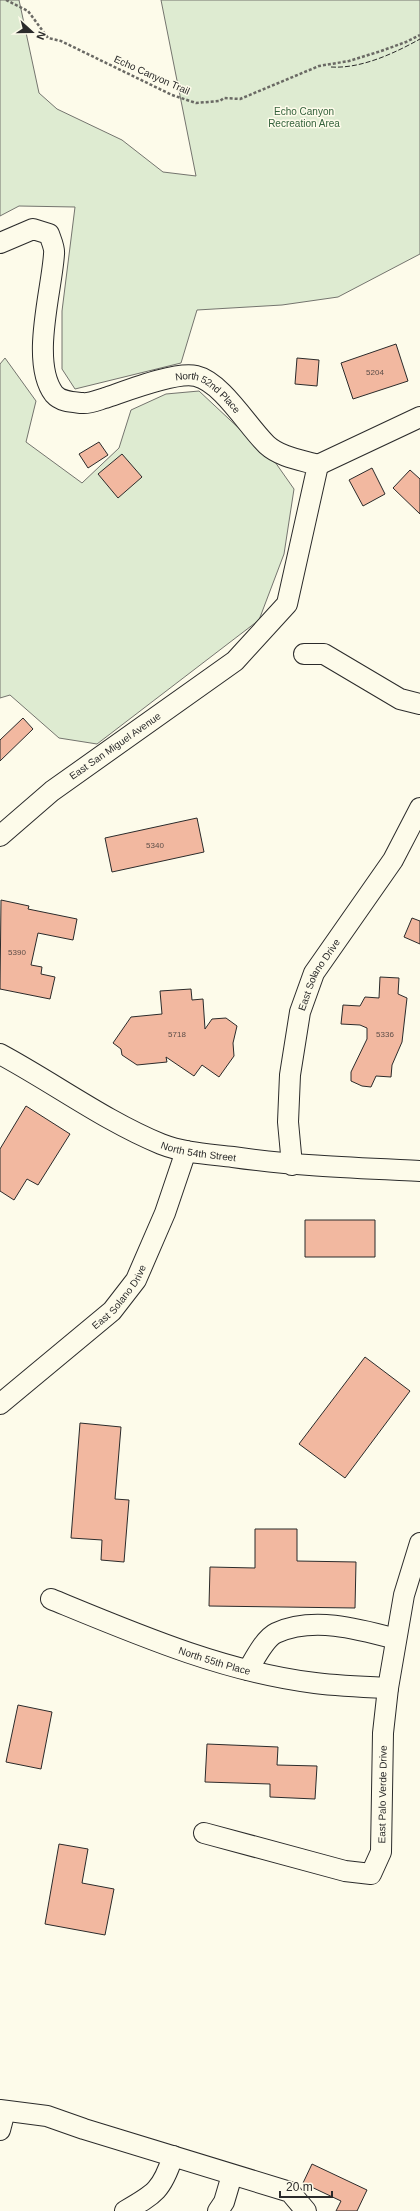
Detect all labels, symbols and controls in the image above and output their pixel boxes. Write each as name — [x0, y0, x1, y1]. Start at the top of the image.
north arrow — [12, 12, 52, 52]
text: N — [34, 30, 48, 41]
street label: Echo Canyon Trail — [112, 53, 192, 97]
park label: Echo Canyon Recreation Area — [268, 106, 340, 129]
house number: 5204 — [366, 368, 384, 377]
street label: North 52nd Place — [174, 370, 243, 415]
street label: East San Miguel Avenue — [67, 710, 163, 782]
house number: 5340 — [146, 841, 164, 850]
street label: East Solano Drive — [295, 936, 342, 1012]
house number: 5390 — [8, 948, 26, 957]
house number: 5718 — [168, 1030, 186, 1039]
house number: 5336 — [376, 1030, 394, 1039]
street label: North 54th Street — [159, 1139, 237, 1163]
street label: East Solano Drive — [90, 1262, 148, 1331]
street label: North 55th Place — [177, 1644, 252, 1676]
street label: East Palo Verde Drive — [376, 1745, 388, 1843]
scale bar — [280, 2173, 332, 2199]
text: 20 m — [286, 2180, 313, 2194]

